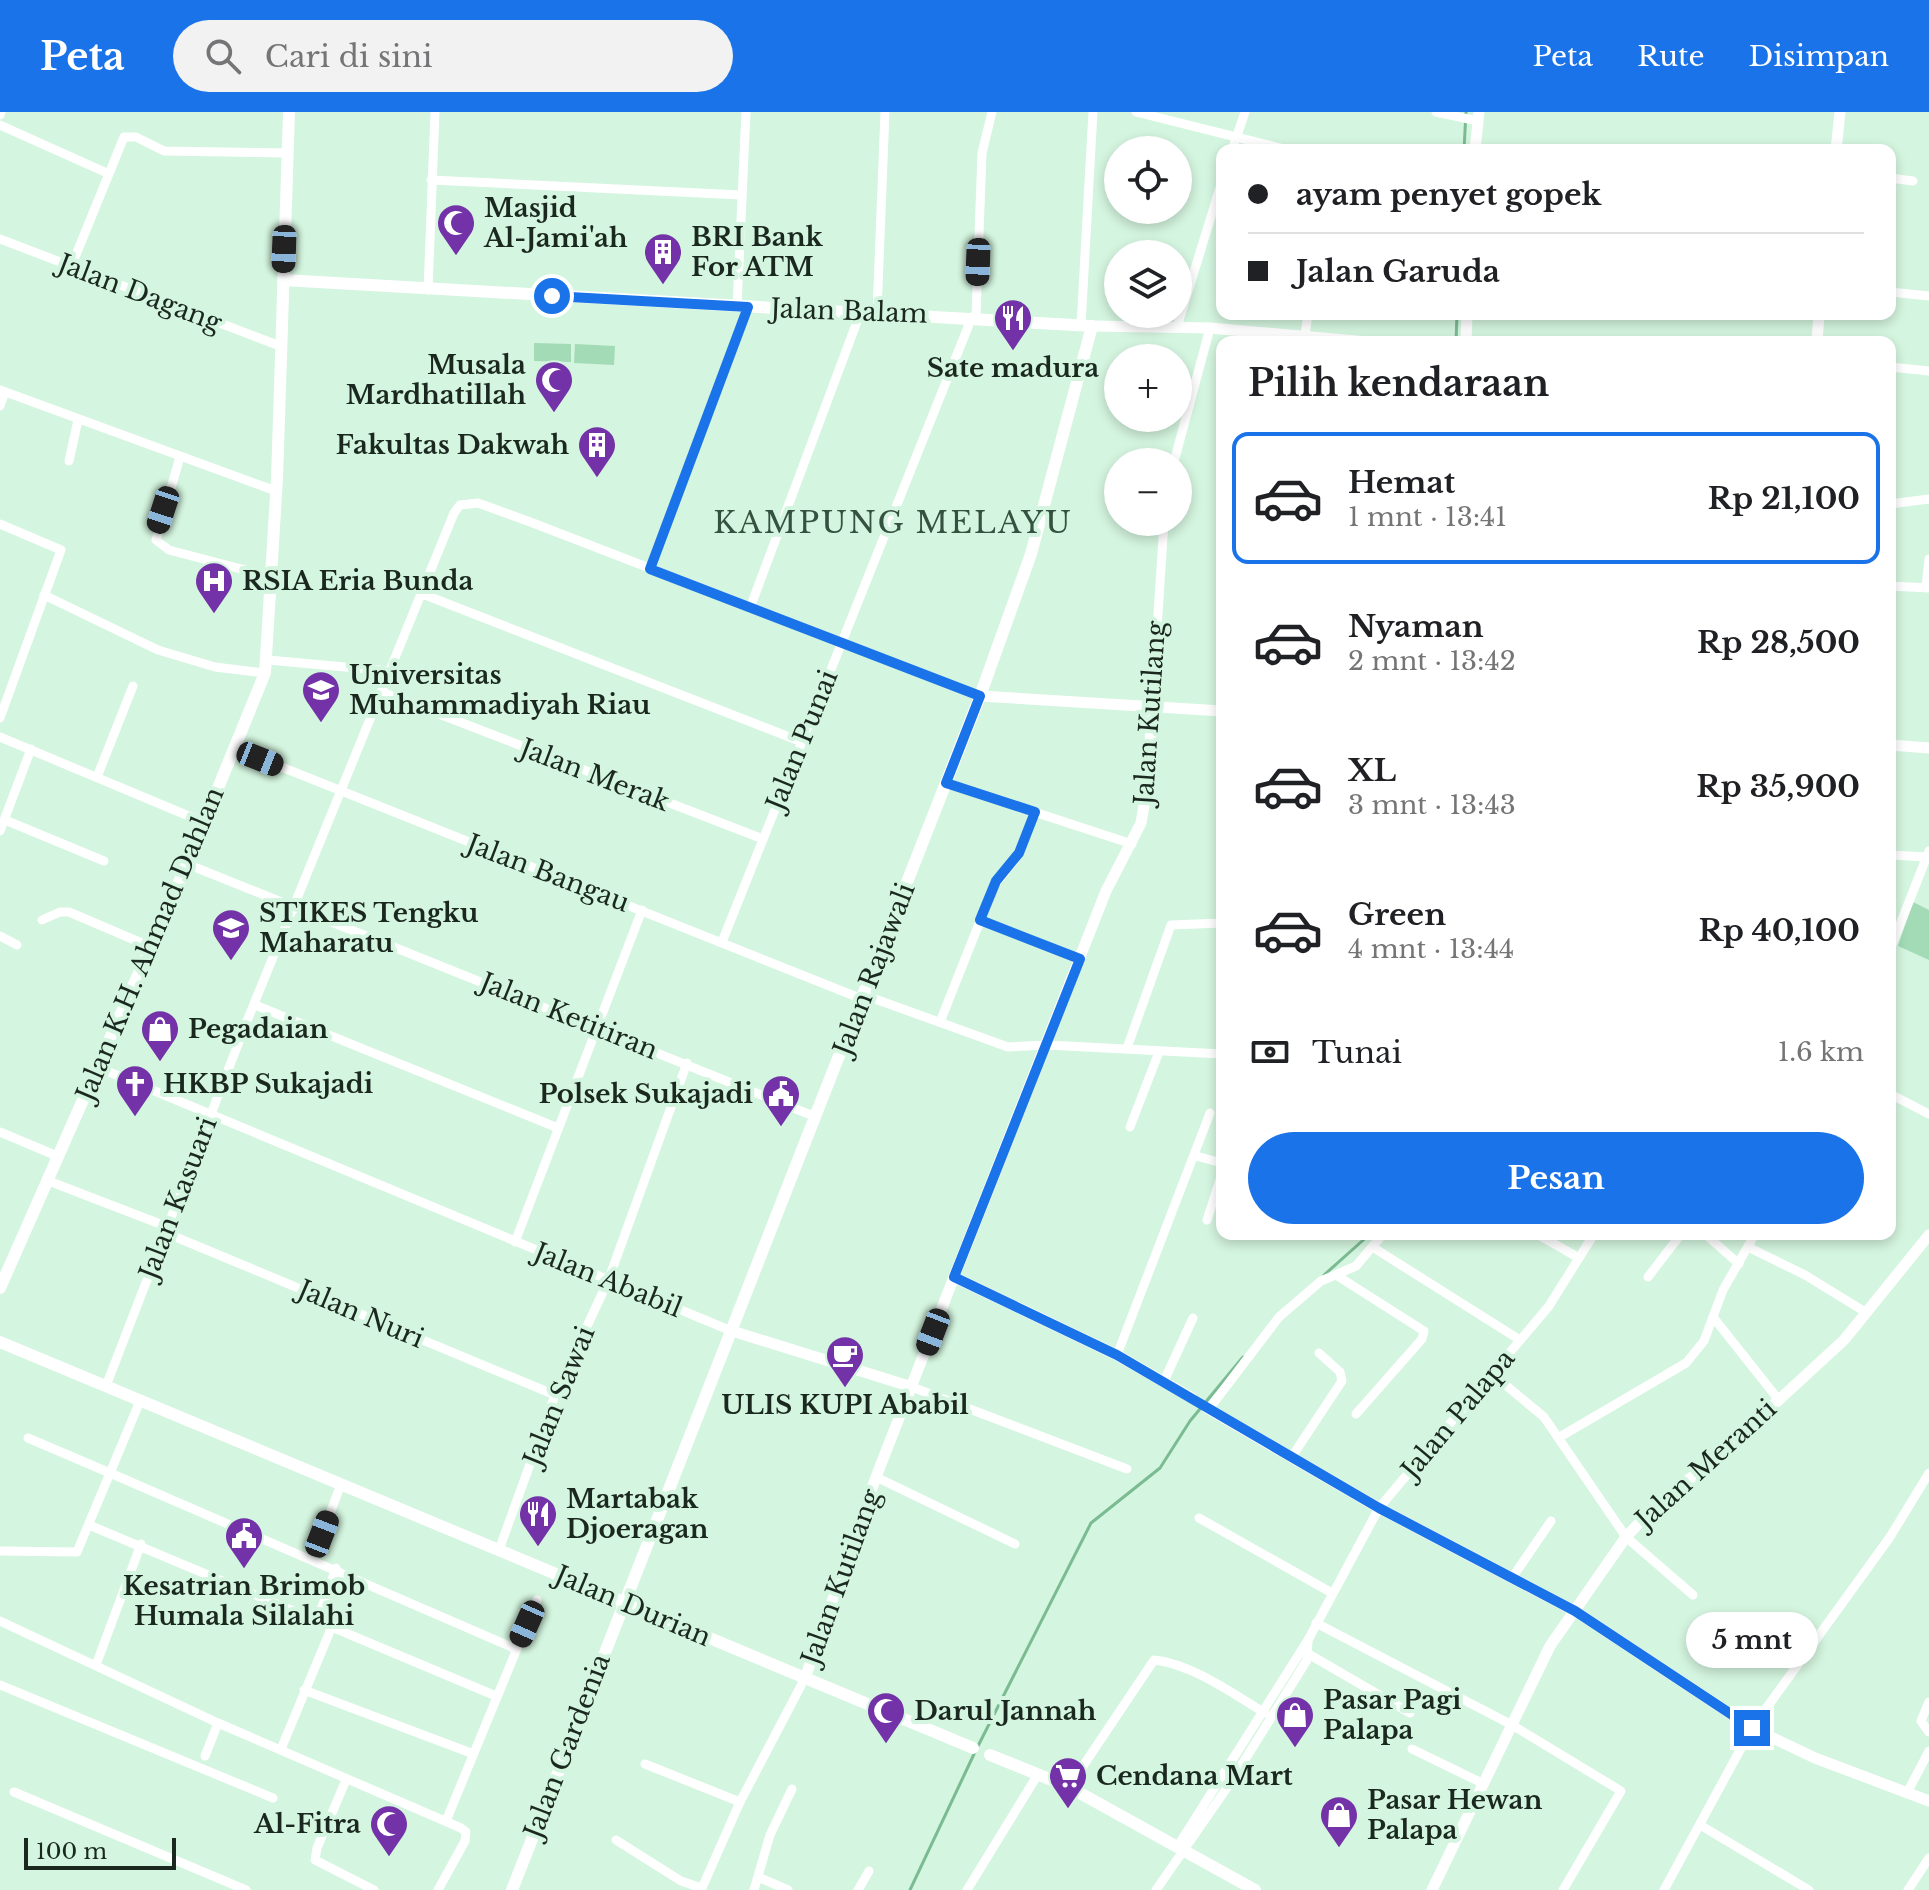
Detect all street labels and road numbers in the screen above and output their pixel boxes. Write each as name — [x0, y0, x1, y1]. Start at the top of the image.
street label: Jalan Dagang — [51, 246, 227, 339]
street label: Jalan Balam — [767, 292, 928, 330]
street label: Jalan Kutilang — [1127, 619, 1172, 809]
street label: Jalan Punai — [758, 665, 845, 818]
street label: Jalan Merak — [513, 731, 674, 818]
street label: Jalan K.H. Ahmad Dahlan — [68, 782, 231, 1108]
street label: Jalan Bangau — [459, 826, 634, 919]
street label: Jalan Rajawali — [825, 878, 922, 1063]
street label: Jalan Ketitiran — [473, 965, 663, 1066]
street label: Jalan Kasuari — [131, 1112, 224, 1287]
street label: Jalan Ababil — [527, 1235, 687, 1324]
street label: Jalan Nuri — [291, 1272, 429, 1355]
street label: Jalan Sawai — [515, 1321, 602, 1473]
street label: Jalan Palapa — [1393, 1342, 1522, 1487]
street label: Jalan Meranti — [1627, 1392, 1783, 1537]
street label: Jalan Kutilang — [793, 1484, 888, 1672]
street label: Jalan Durian — [548, 1558, 716, 1653]
street label: Jalan Gardenia — [516, 1649, 617, 1845]

